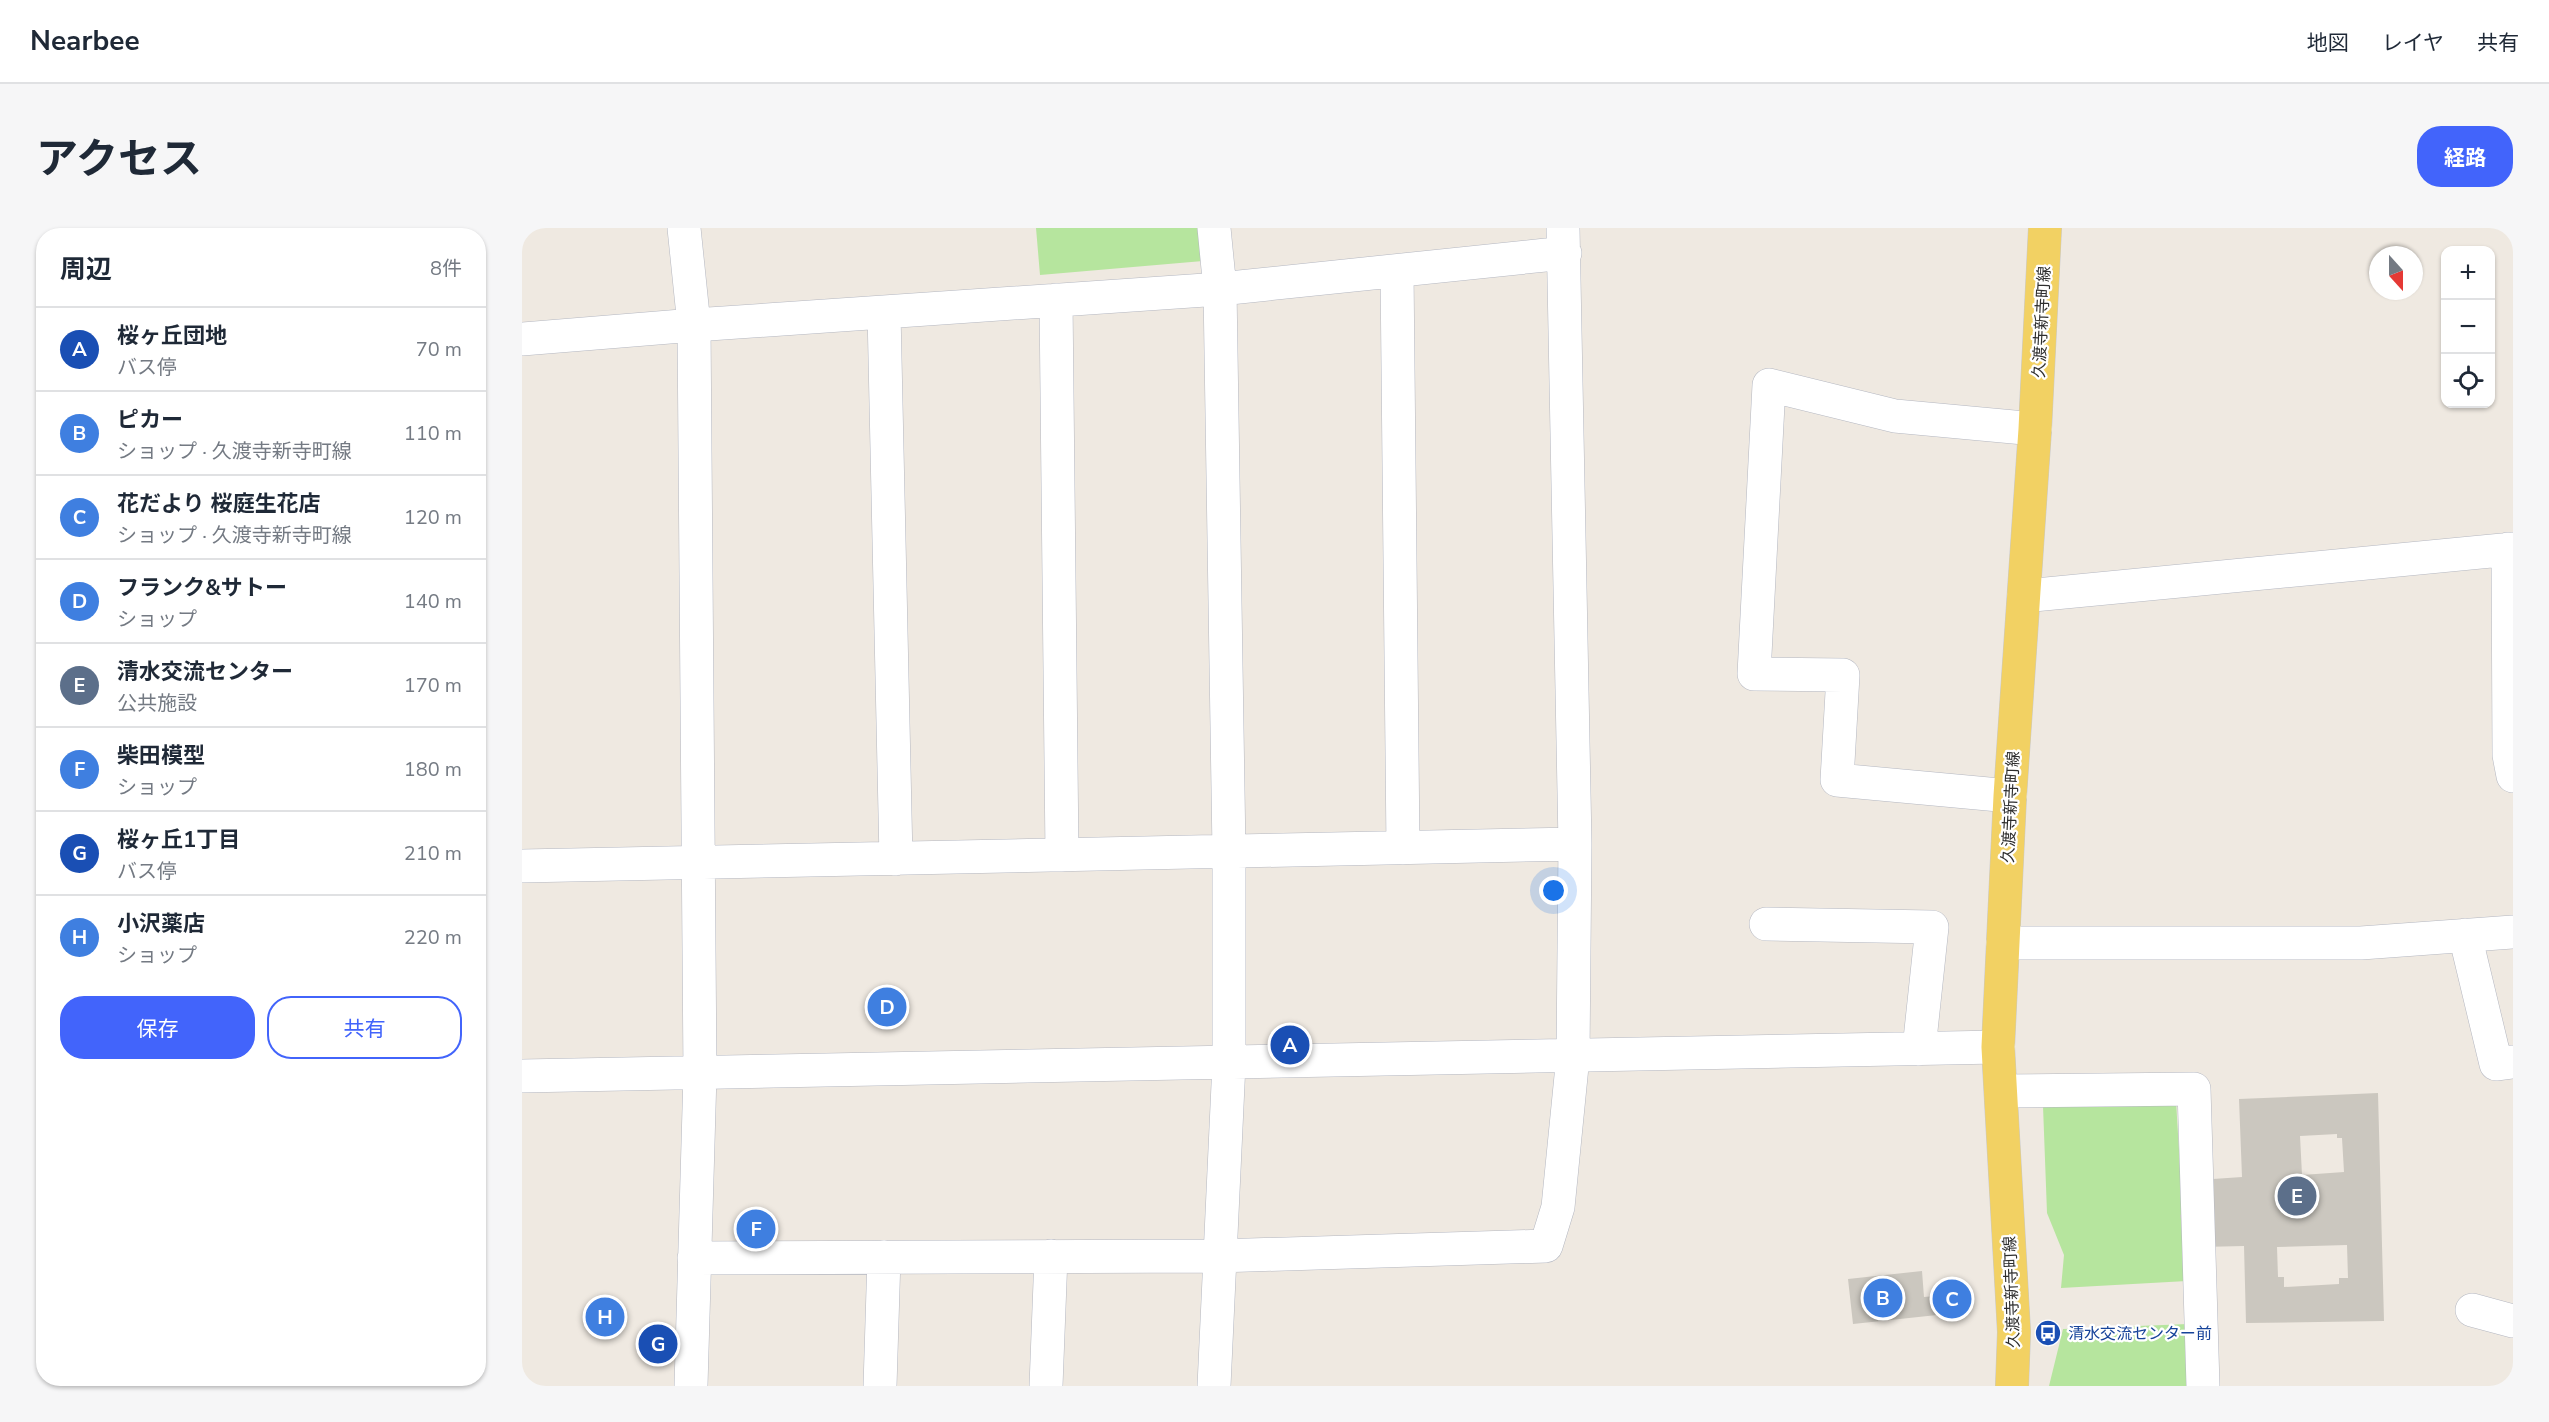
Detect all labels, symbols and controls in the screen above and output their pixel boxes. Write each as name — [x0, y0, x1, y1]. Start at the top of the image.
text: Nearbee — [30, 22, 140, 60]
text: 地図 — [2307, 29, 2349, 57]
text: レイヤ — [2382, 29, 2444, 57]
text: 共有 — [2477, 29, 2519, 57]
button: 経路 — [2417, 126, 2513, 187]
text: アクセス — [36, 131, 202, 188]
north arrow — [2369, 246, 2423, 300]
map controls — [2441, 246, 2495, 408]
button: + — [2441, 246, 2495, 300]
text: 周辺 — [60, 252, 112, 287]
text: 8件 — [430, 255, 462, 282]
street label: 久渡寺新寺町線 — [2028, 266, 2056, 379]
button: − — [2441, 300, 2495, 354]
text: 桜ヶ丘団地 — [117, 321, 227, 351]
text: A — [72, 336, 87, 363]
text: 70 m — [416, 336, 462, 363]
text: バス停 — [117, 354, 177, 381]
button: locate — [2441, 354, 2495, 408]
text: ピカー — [117, 405, 183, 435]
text: B — [73, 420, 86, 447]
text: 110 m — [404, 420, 462, 447]
text: ショップ · 久渡寺新寺町線 — [117, 438, 352, 465]
text: 花だより 桜庭生花店 — [117, 489, 321, 519]
text: C — [73, 504, 86, 531]
text: 120 m — [404, 504, 462, 531]
text: ショップ · 久渡寺新寺町線 — [117, 522, 352, 549]
text: フランク&サトー — [117, 573, 287, 603]
text: D — [72, 588, 87, 615]
text: 140 m — [404, 588, 462, 615]
text: ショップ — [117, 606, 197, 633]
text: 清水交流センター — [117, 657, 293, 687]
text: E — [74, 672, 85, 699]
text: 170 m — [404, 672, 462, 699]
text: 公共施設 — [117, 690, 197, 717]
text: 柴田模型 — [117, 741, 205, 771]
street label: 久渡寺新寺町線 — [1997, 751, 2025, 864]
text: F — [74, 756, 85, 783]
text: 180 m — [404, 756, 462, 783]
text: ショップ — [117, 774, 197, 801]
text: 桜ヶ丘1丁目 — [117, 825, 240, 855]
text: G — [72, 840, 87, 867]
text: 210 m — [404, 840, 462, 867]
text: バス停 — [117, 858, 177, 885]
your location — [1539, 876, 1568, 905]
text: 小沢薬店 — [117, 909, 205, 939]
text: H — [72, 924, 87, 951]
text: 220 m — [404, 924, 462, 951]
text: ショップ — [117, 942, 197, 969]
pin: D — [868, 984, 907, 1030]
button: 保存 — [60, 996, 255, 1059]
button: 共有 — [267, 996, 462, 1059]
pin: A — [1270, 1022, 1310, 1068]
pin: E — [2278, 1174, 2316, 1218]
pin: F — [736, 1206, 776, 1252]
street label: 久渡寺新寺町線 — [1999, 1236, 2025, 1348]
pin: B — [1864, 1276, 1902, 1320]
pin: C — [1932, 1276, 1972, 1322]
pin: H — [586, 1294, 625, 1340]
bus stop icon: 清水交流センター前 — [2033, 1318, 2063, 1348]
pin: G — [638, 1322, 678, 1366]
place label: 清水交流センター前 — [2068, 1323, 2212, 1345]

